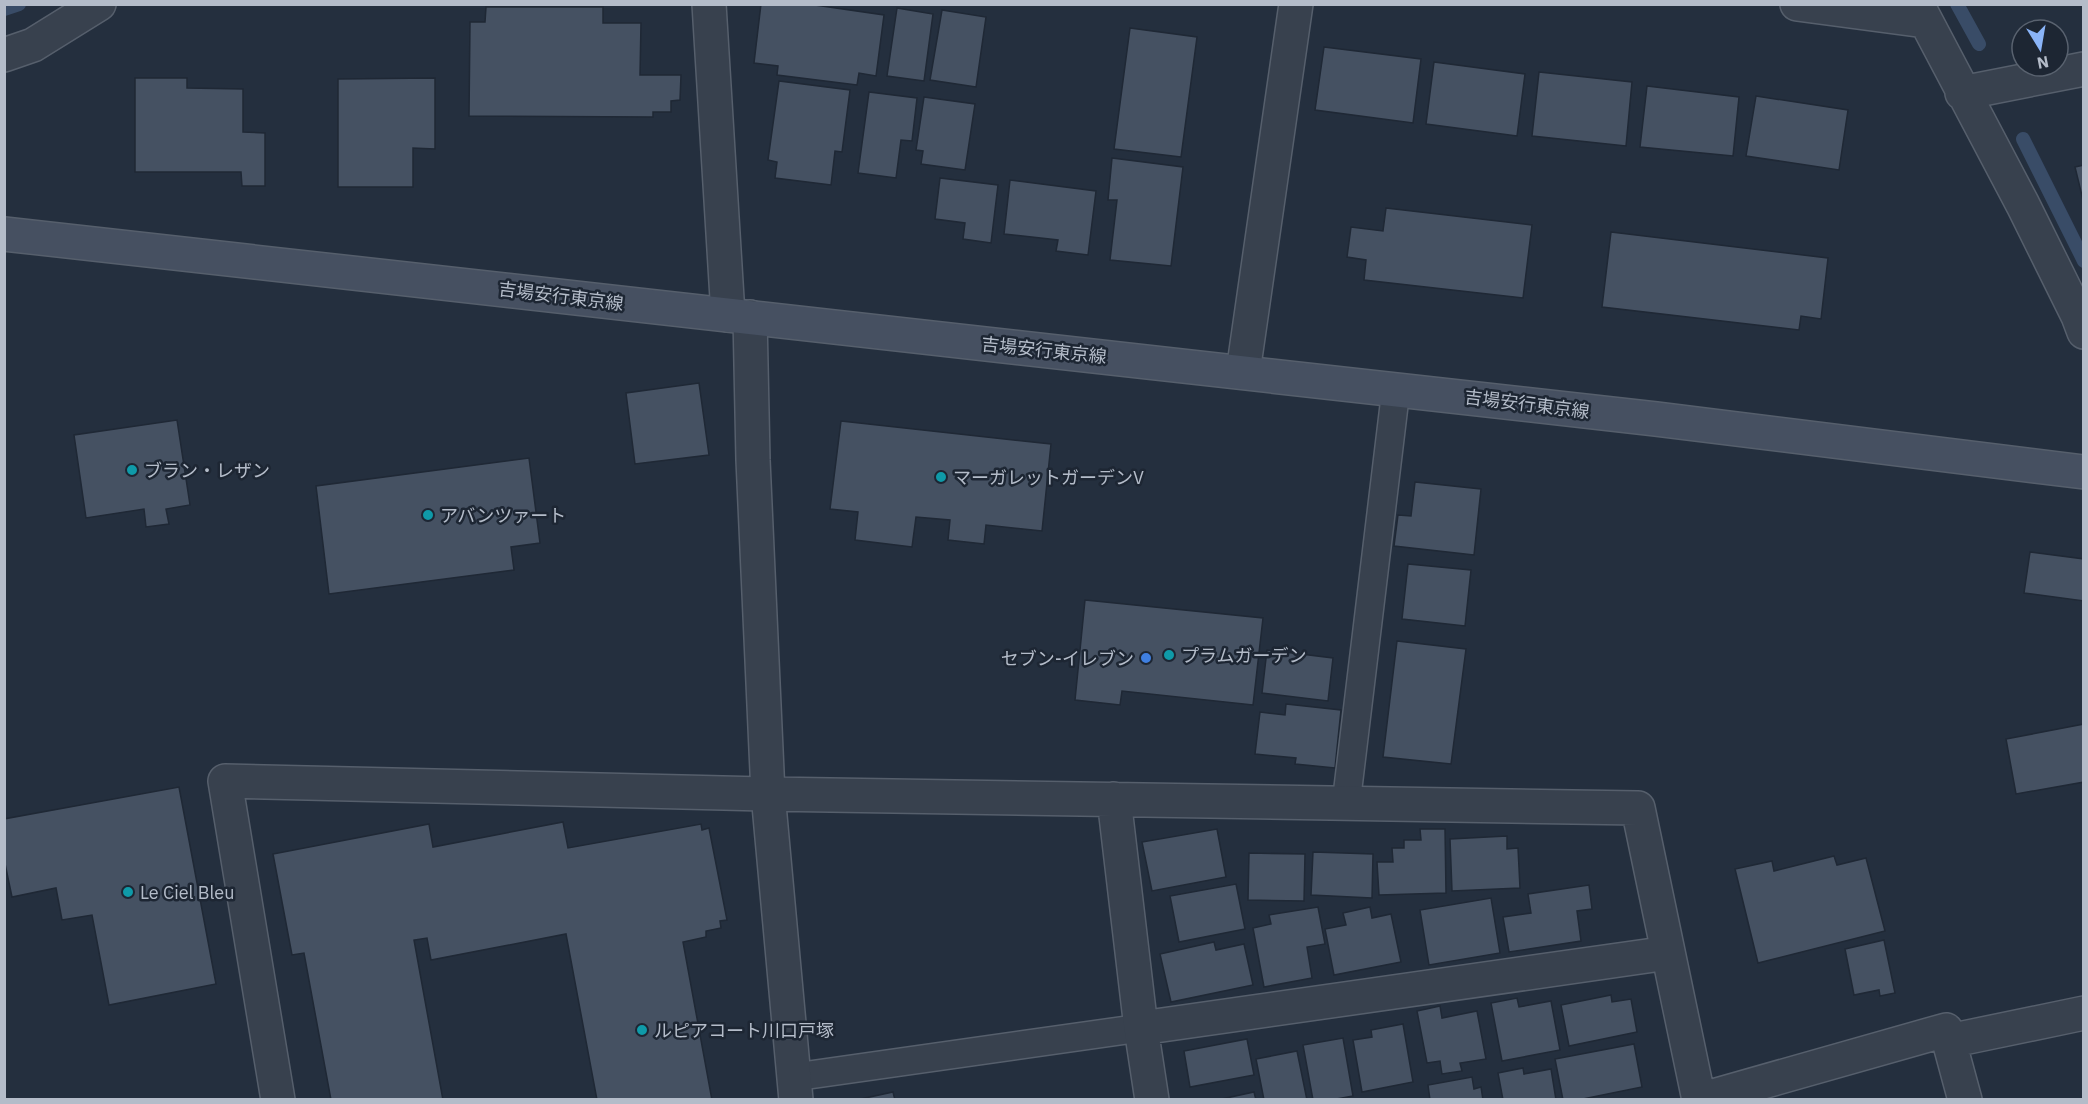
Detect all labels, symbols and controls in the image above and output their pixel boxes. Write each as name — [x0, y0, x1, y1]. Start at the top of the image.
north arrow — [2010, 18, 2070, 78]
text: N — [2035, 52, 2050, 74]
street label: 吉場安行東京線 — [497, 277, 625, 315]
street label: 吉場安行東京線 — [980, 332, 1108, 368]
street label: 吉場安行東京線 — [1463, 385, 1591, 423]
place label: ブラン・レザン — [144, 459, 270, 482]
marker: ブラン・レザン — [125, 463, 139, 477]
place label: マーガレットガーデンV — [953, 466, 1144, 489]
marker: マーガレットガーデンV — [934, 470, 948, 484]
place label: アバンツァート — [440, 504, 566, 527]
marker: アバンツァート — [421, 508, 435, 522]
place label: プラムガーデン — [1181, 644, 1306, 667]
place label: セブン-イレブン — [1001, 647, 1134, 670]
marker: プラムガーデン — [1162, 648, 1176, 662]
marker: セブン-イレブン — [1139, 651, 1153, 665]
place label: Le Ciel Bleu — [140, 881, 234, 904]
marker: Le Ciel Bleu — [121, 885, 135, 899]
place label: ルピアコート川口戸塚 — [654, 1019, 834, 1042]
marker: ルピアコート川口戸塚 — [635, 1023, 649, 1037]

